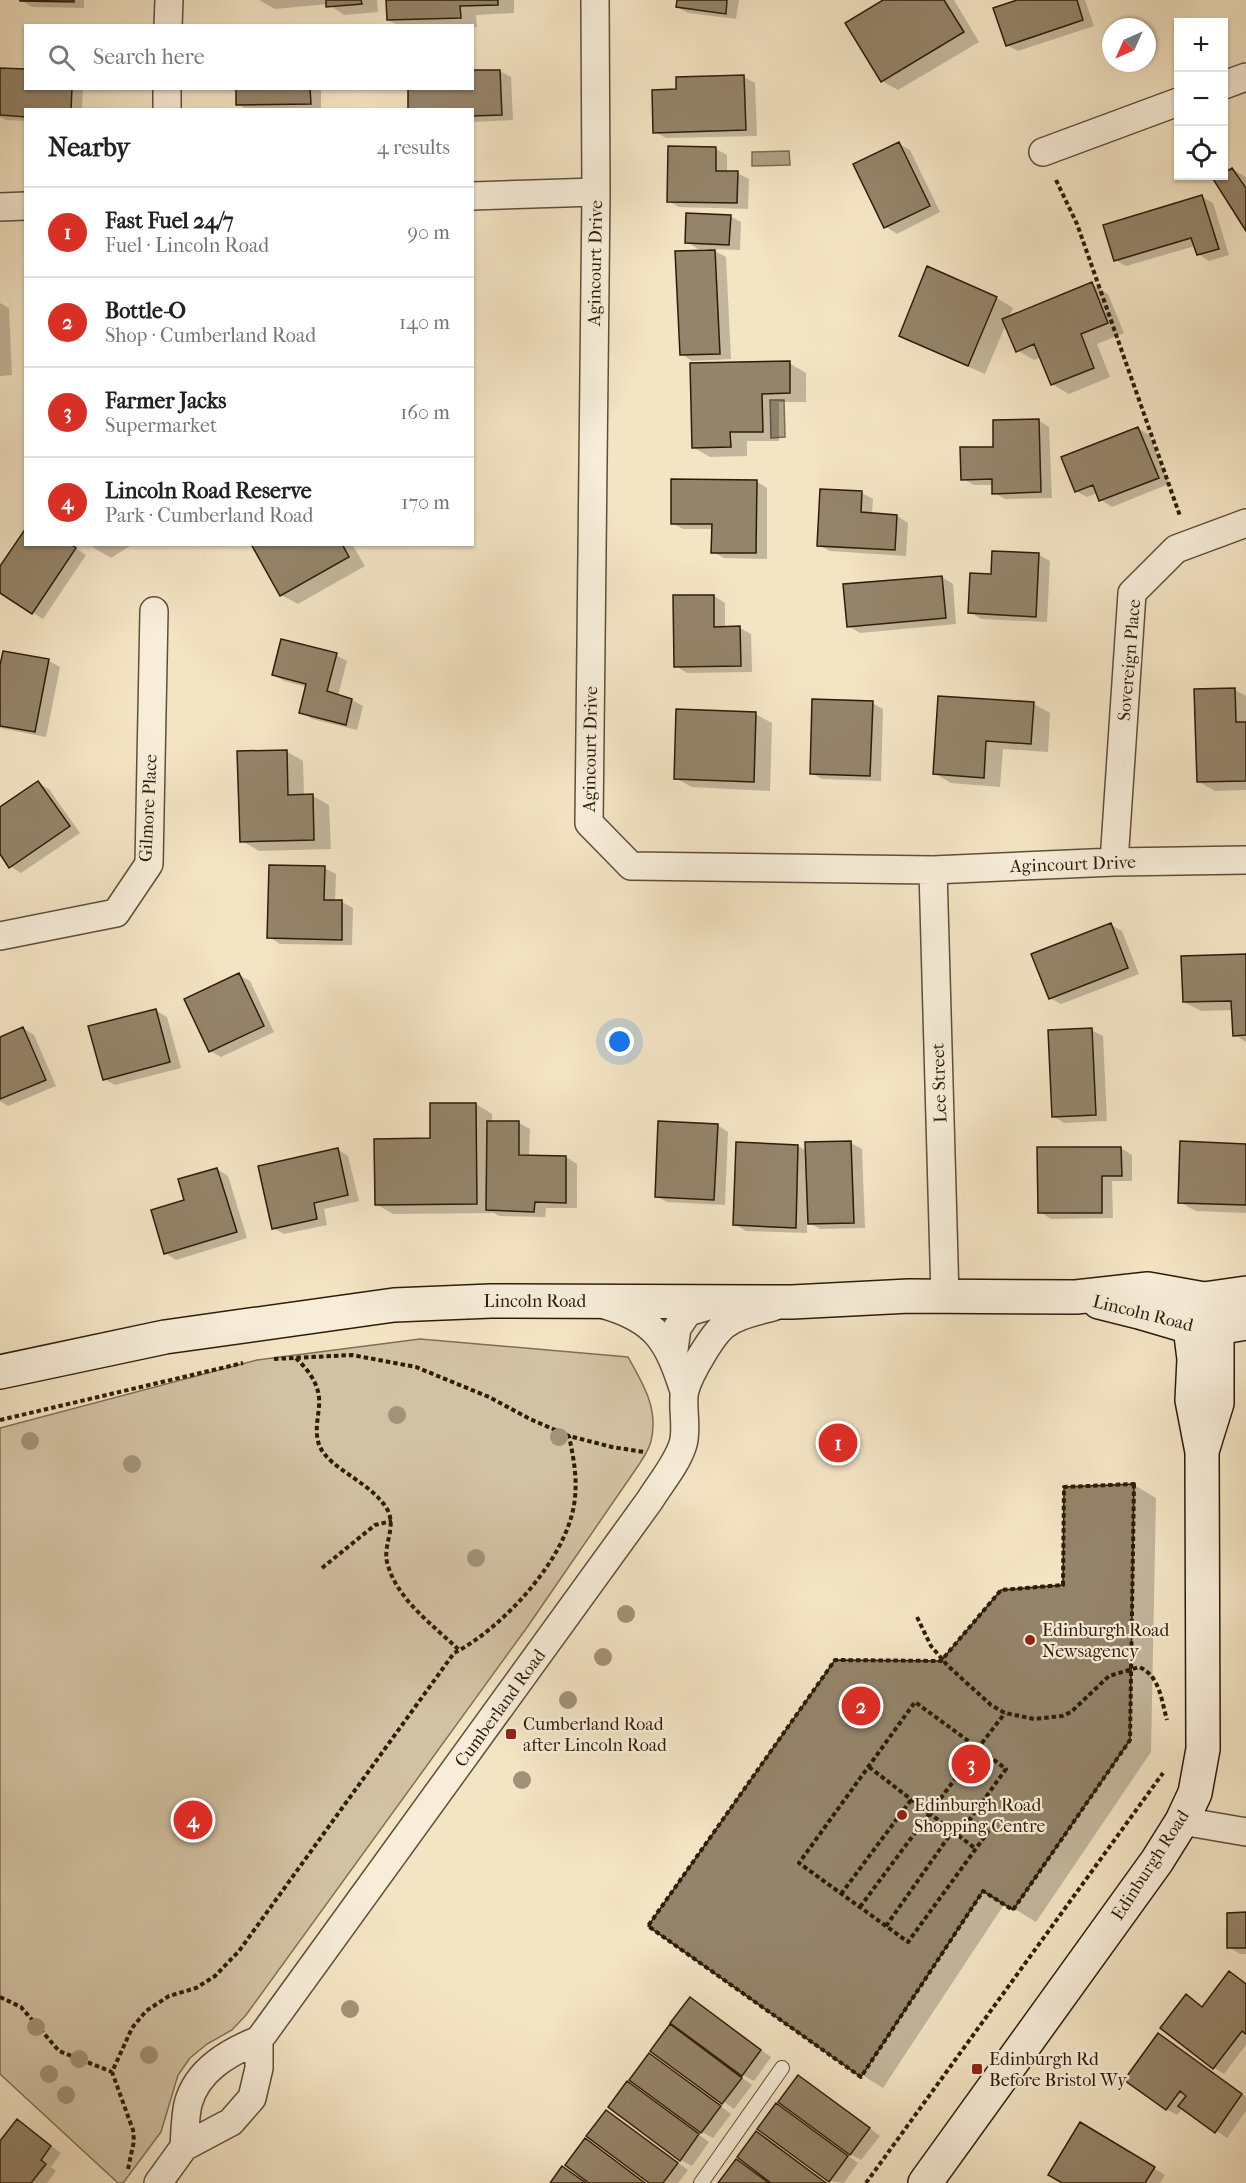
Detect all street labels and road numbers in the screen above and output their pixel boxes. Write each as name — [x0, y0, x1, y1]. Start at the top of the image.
street label: Agincourt Drive — [584, 200, 607, 327]
street label: Sovereign Place — [1114, 598, 1145, 722]
street label: Agincourt Drive — [579, 686, 602, 813]
street label: Gilmore Place — [135, 753, 162, 863]
street label: Agincourt Drive — [1009, 852, 1137, 877]
street label: Lee Street — [928, 1042, 951, 1123]
street label: Lincoln Road — [484, 1291, 587, 1312]
street label: Lincoln Road — [1090, 1291, 1195, 1336]
street label: Cumberland Road — [451, 1645, 550, 1771]
street label: Edinburgh Road — [1107, 1806, 1194, 1924]

